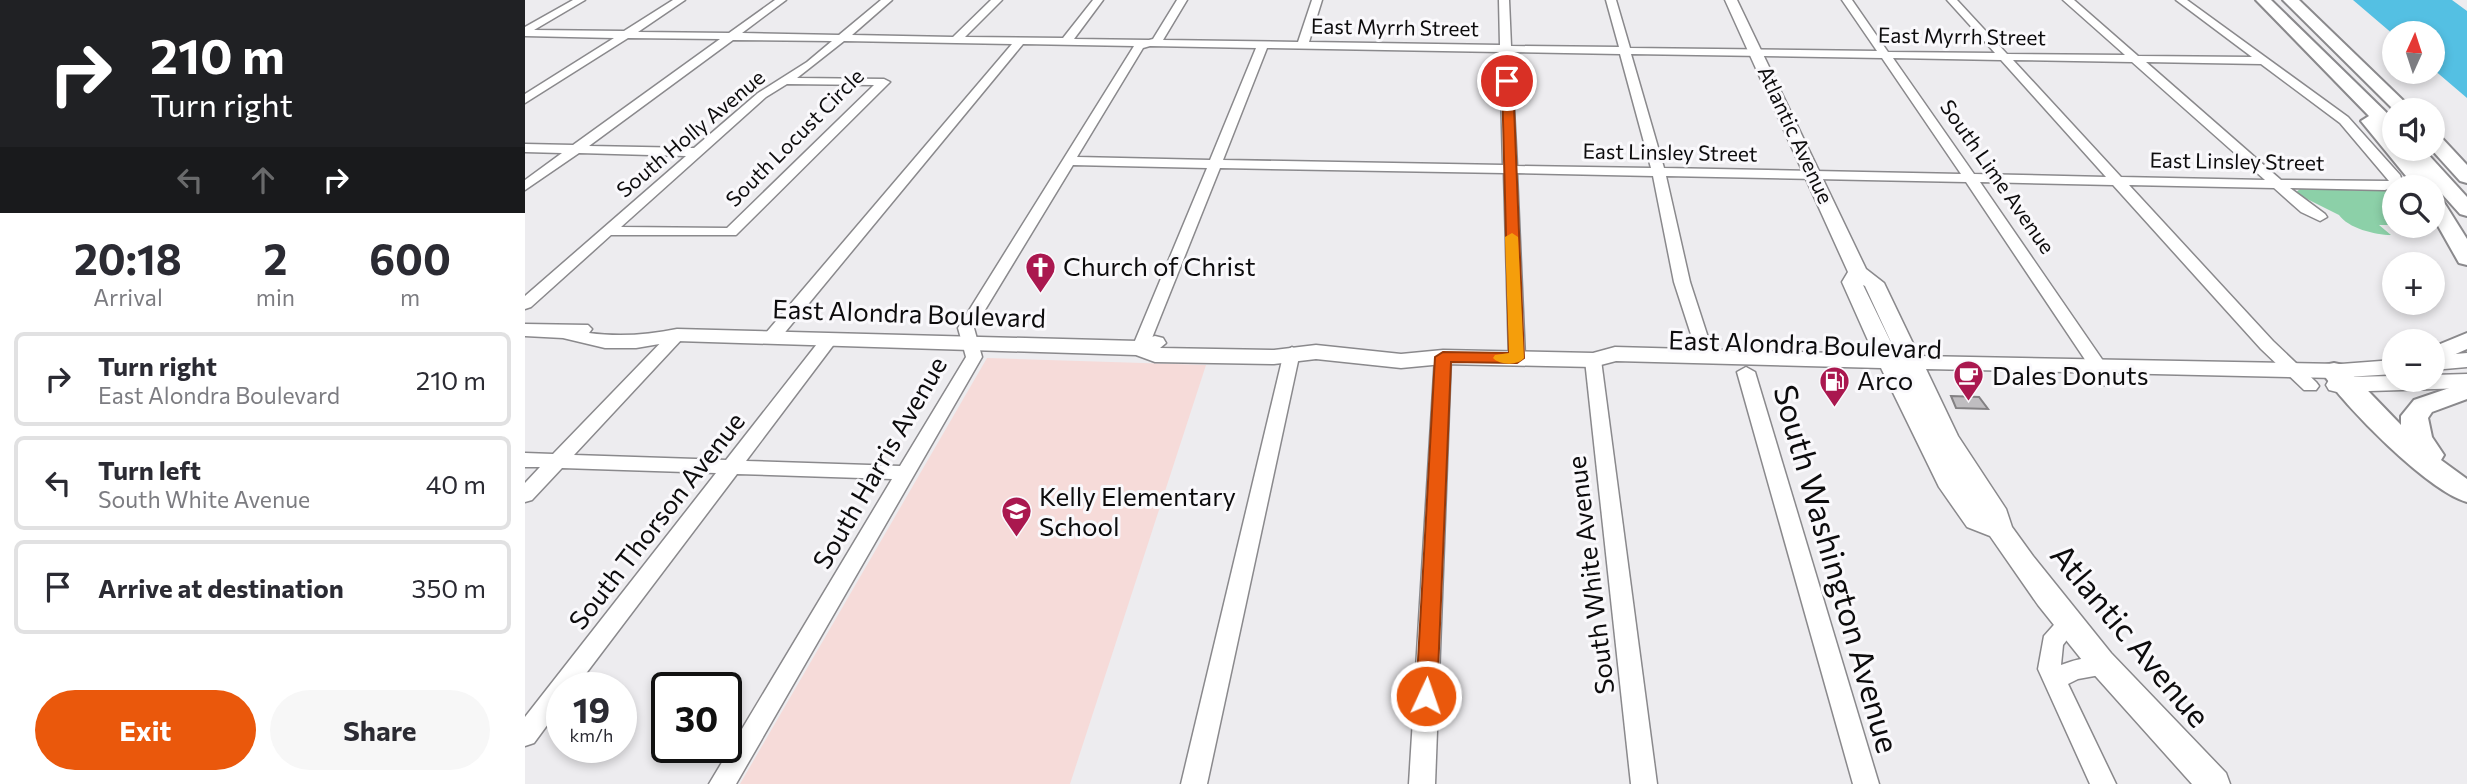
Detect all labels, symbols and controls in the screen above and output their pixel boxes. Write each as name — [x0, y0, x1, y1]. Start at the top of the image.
street label: East Myrrh Street — [1311, 13, 1479, 40]
north arrow — [2382, 21, 2445, 84]
map controls — [2382, 21, 2445, 392]
street label: East Myrrh Street — [1878, 22, 2046, 49]
text: 210 m — [150, 24, 285, 84]
icon: right — [35, 28, 126, 119]
pin — [1477, 51, 1537, 111]
icon: arrive — [1488, 62, 1526, 100]
street label: Atlantic Avenue — [1754, 62, 1839, 207]
street label: South Locust Circle — [720, 63, 868, 211]
street label: South Holly Avenue — [611, 64, 769, 202]
text: Turn right — [150, 84, 293, 124]
street label: South Lime Avenue — [1936, 94, 2061, 258]
button: sound — [2382, 98, 2445, 161]
street label: East Linsley Street — [1582, 137, 1758, 166]
street label: East Linsley Street — [2149, 146, 2325, 175]
icon: left — [171, 161, 209, 199]
icon: ahead — [244, 161, 282, 199]
icon: right — [317, 161, 355, 199]
button: search — [2382, 175, 2445, 238]
text: 20:18 — [74, 232, 182, 284]
text: 2 — [263, 232, 287, 284]
text: 600 — [369, 232, 451, 284]
church icon: Church of Christ — [1023, 250, 1057, 294]
place label: Church of Christ — [1063, 250, 1256, 281]
button: + — [2382, 252, 2445, 315]
text: Arrival — [93, 283, 163, 311]
text: min — [256, 283, 295, 311]
text: m — [400, 283, 420, 311]
street label: East Alondra Boulevard — [772, 292, 1046, 333]
street label: East Alondra Boulevard — [1668, 323, 1942, 364]
button: − — [2382, 329, 2445, 392]
text: Turn right — [98, 350, 217, 381]
street label: South Harris Avenue — [805, 351, 952, 574]
cafe icon: Dales Donuts — [1952, 359, 1986, 403]
place label: Dales Donuts — [1992, 359, 2148, 390]
icon: right — [39, 360, 77, 398]
text: 210 m — [416, 364, 486, 395]
fuel station icon: Arco — [1817, 364, 1851, 408]
place label: Arco — [1857, 364, 1913, 395]
street label: South Washington Avenue — [1766, 380, 1910, 757]
text: East Alondra Boulevard — [98, 381, 340, 409]
street label: South Thorson Avenue — [561, 405, 750, 635]
text: Turn left — [98, 454, 201, 485]
street label: South White Avenue — [1560, 454, 1620, 696]
icon: left — [39, 464, 77, 502]
text: 40 m — [426, 468, 486, 499]
place label: Kelly Elementary School — [1039, 480, 1236, 541]
text: South White Avenue — [98, 485, 310, 513]
school or university icon: Kelly Elementary School — [999, 495, 1033, 539]
street label: Atlantic Avenue — [2043, 535, 2220, 735]
icon: arrive — [39, 568, 77, 606]
text: Arrive at destination — [98, 572, 344, 603]
text: 350 m — [412, 572, 486, 603]
position arrow — [1389, 659, 1463, 733]
speed limit sign: 30 — [651, 672, 742, 763]
text: 19 — [573, 687, 610, 730]
button: Exit — [35, 690, 256, 770]
button: Share — [270, 690, 490, 770]
text: km/h — [570, 724, 613, 746]

